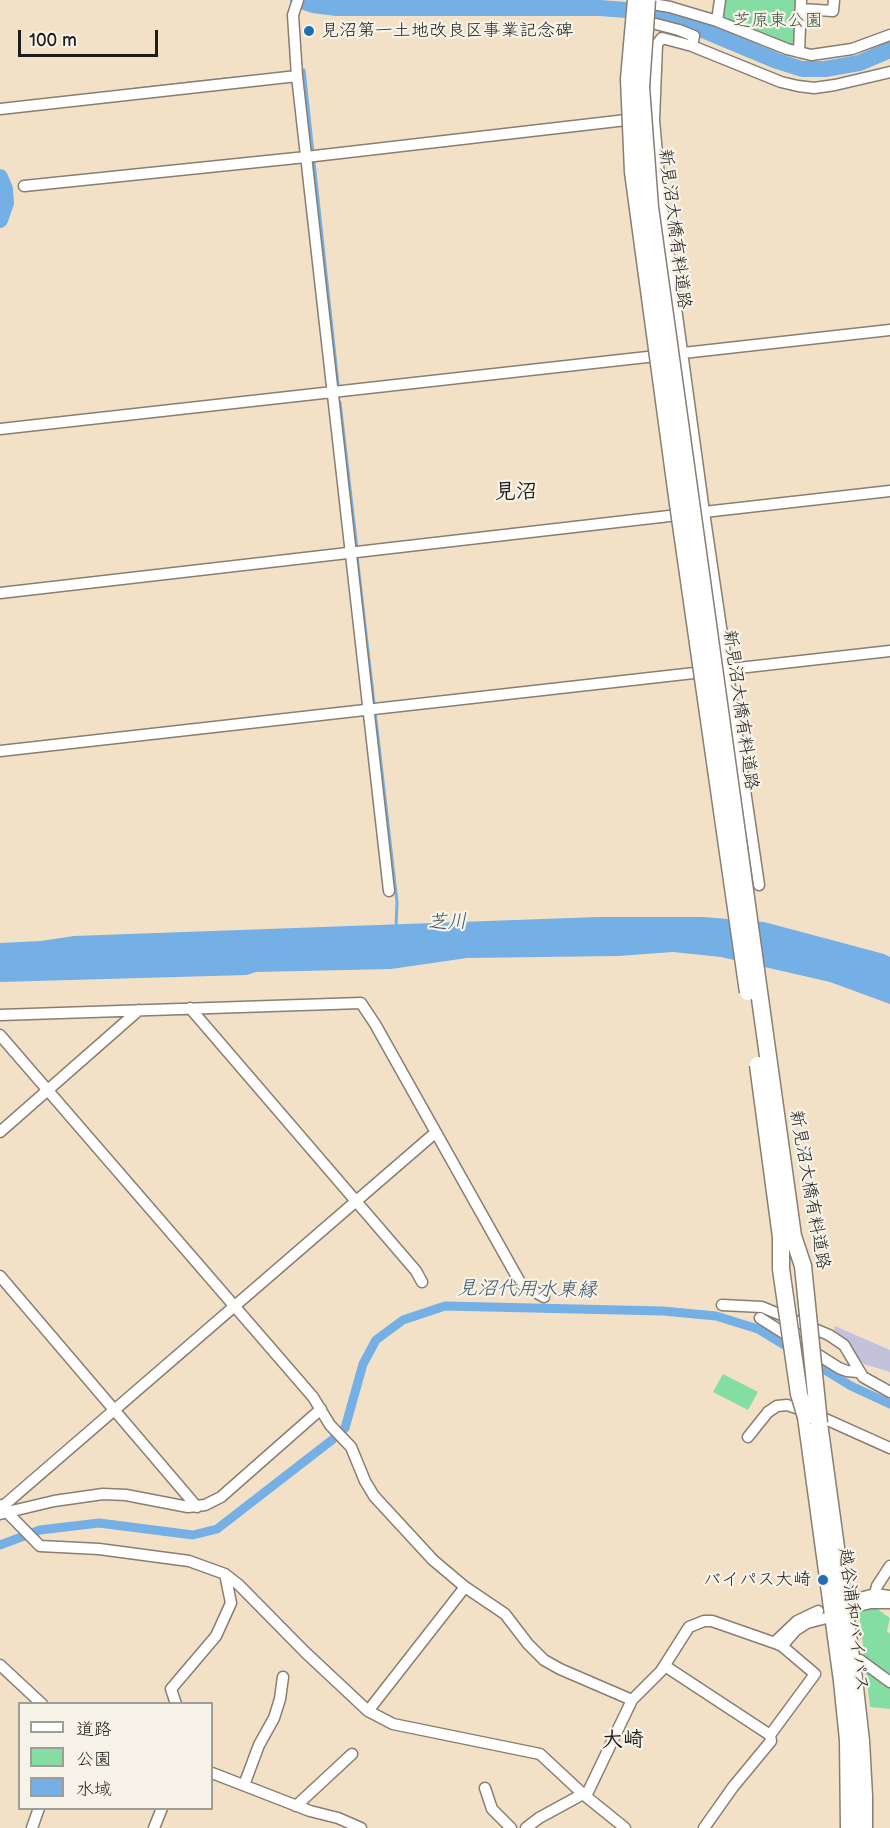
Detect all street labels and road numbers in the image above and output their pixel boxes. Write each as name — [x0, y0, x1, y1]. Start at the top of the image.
street label: 新見沼大橋有料道路 — [653, 147, 695, 311]
street label: 新見沼大橋有料道路 — [718, 628, 762, 792]
street label: 新見沼大橋有料道路 — [784, 1108, 834, 1272]
street label: 越谷浦和バイパス — [834, 1547, 872, 1693]

